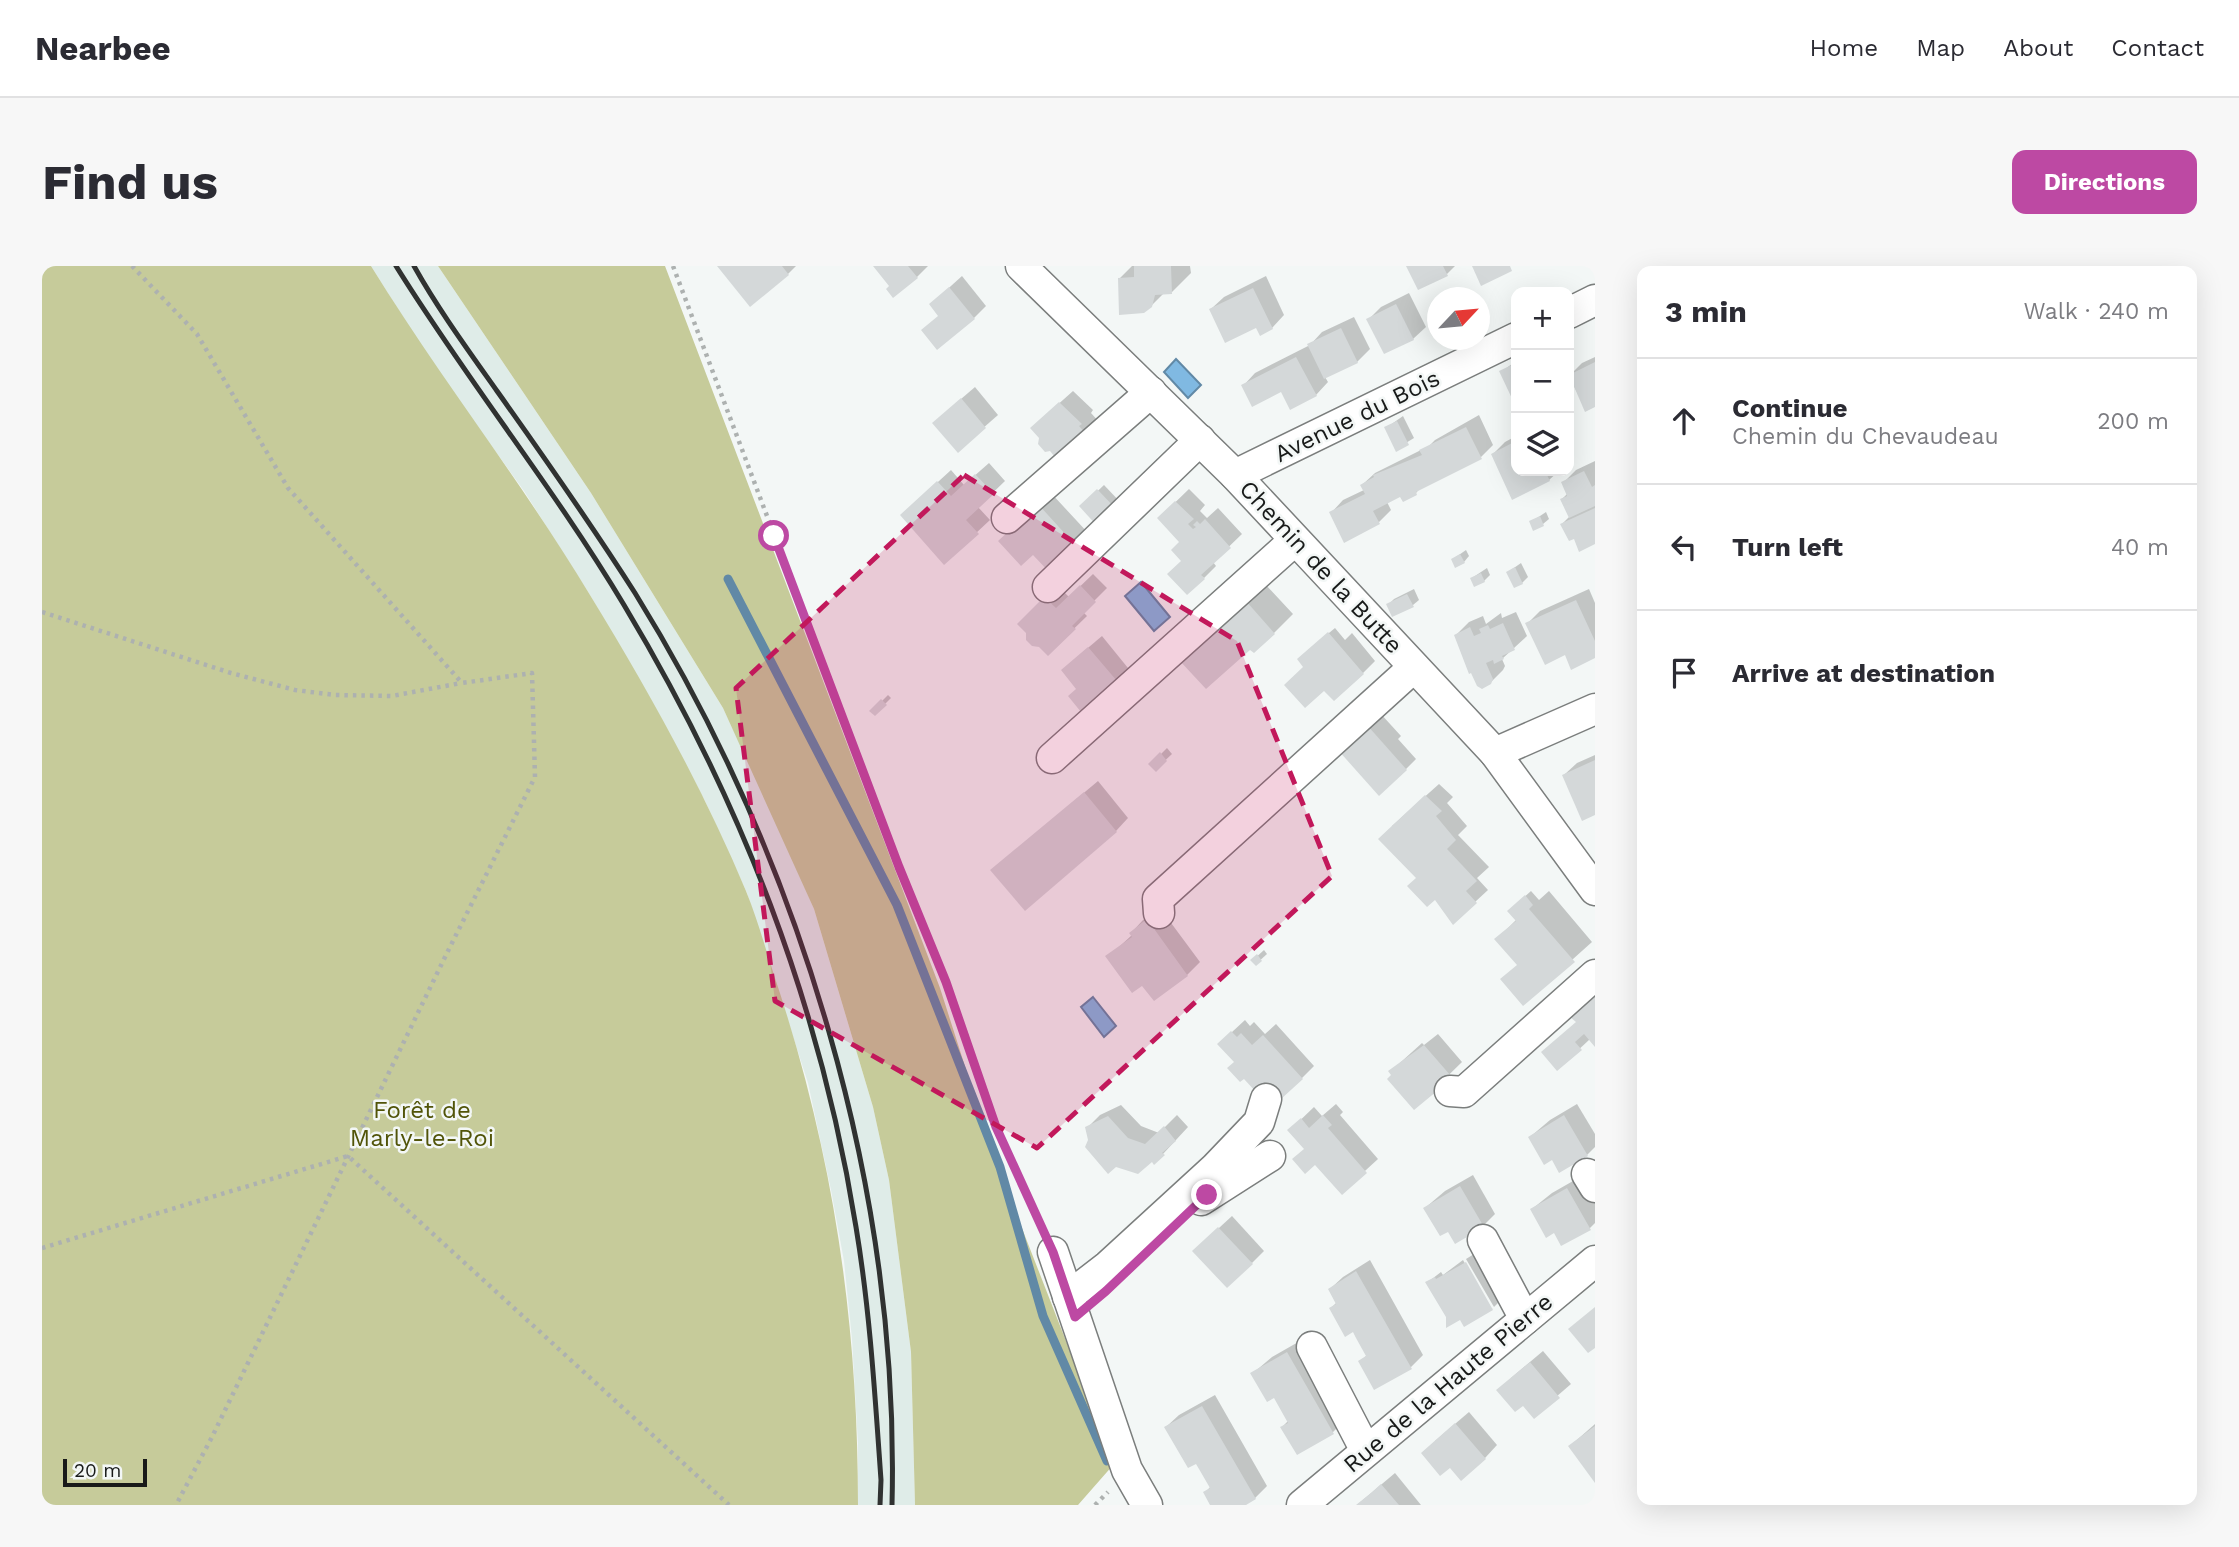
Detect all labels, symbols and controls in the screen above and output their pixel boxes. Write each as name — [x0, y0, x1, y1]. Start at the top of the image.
text: Nearbee — [35, 29, 171, 68]
text: Home — [1810, 34, 1878, 62]
text: Map — [1916, 34, 1965, 62]
text: About — [2003, 34, 2073, 62]
text: Contact — [2111, 34, 2204, 62]
button: Directions — [2012, 150, 2197, 214]
text: Find us — [42, 153, 218, 211]
north arrow — [1427, 287, 1490, 350]
map controls — [1511, 287, 1574, 476]
button: + — [1511, 287, 1574, 350]
text: 3 min — [1665, 294, 1747, 329]
text: Walk · 240 m — [2024, 298, 2169, 325]
button: − — [1511, 350, 1574, 413]
street label: Avenue du Bois — [1270, 364, 1444, 468]
text: Continue — [1732, 393, 1848, 423]
icon: ahead — [1665, 402, 1703, 440]
text: 200 m — [2097, 408, 2169, 435]
button: layers — [1511, 413, 1574, 476]
text: Chemin du Chevaudeau — [1732, 423, 1999, 450]
street label: Chemin de la Butte — [1234, 475, 1408, 659]
route start — [758, 520, 789, 551]
icon: left — [1665, 528, 1703, 566]
text: Turn left — [1732, 532, 1843, 562]
text: 40 m — [2111, 534, 2169, 561]
icon: arrive — [1665, 654, 1703, 692]
text: Arrive at destination — [1732, 658, 1995, 688]
park label: Forêt de Marly-le-Roi — [350, 1096, 494, 1152]
route end — [1191, 1179, 1222, 1210]
street label: Rue de la Haute Pierre — [1338, 1287, 1558, 1479]
scale bar — [63, 1456, 147, 1488]
text: 20 m — [74, 1459, 121, 1482]

